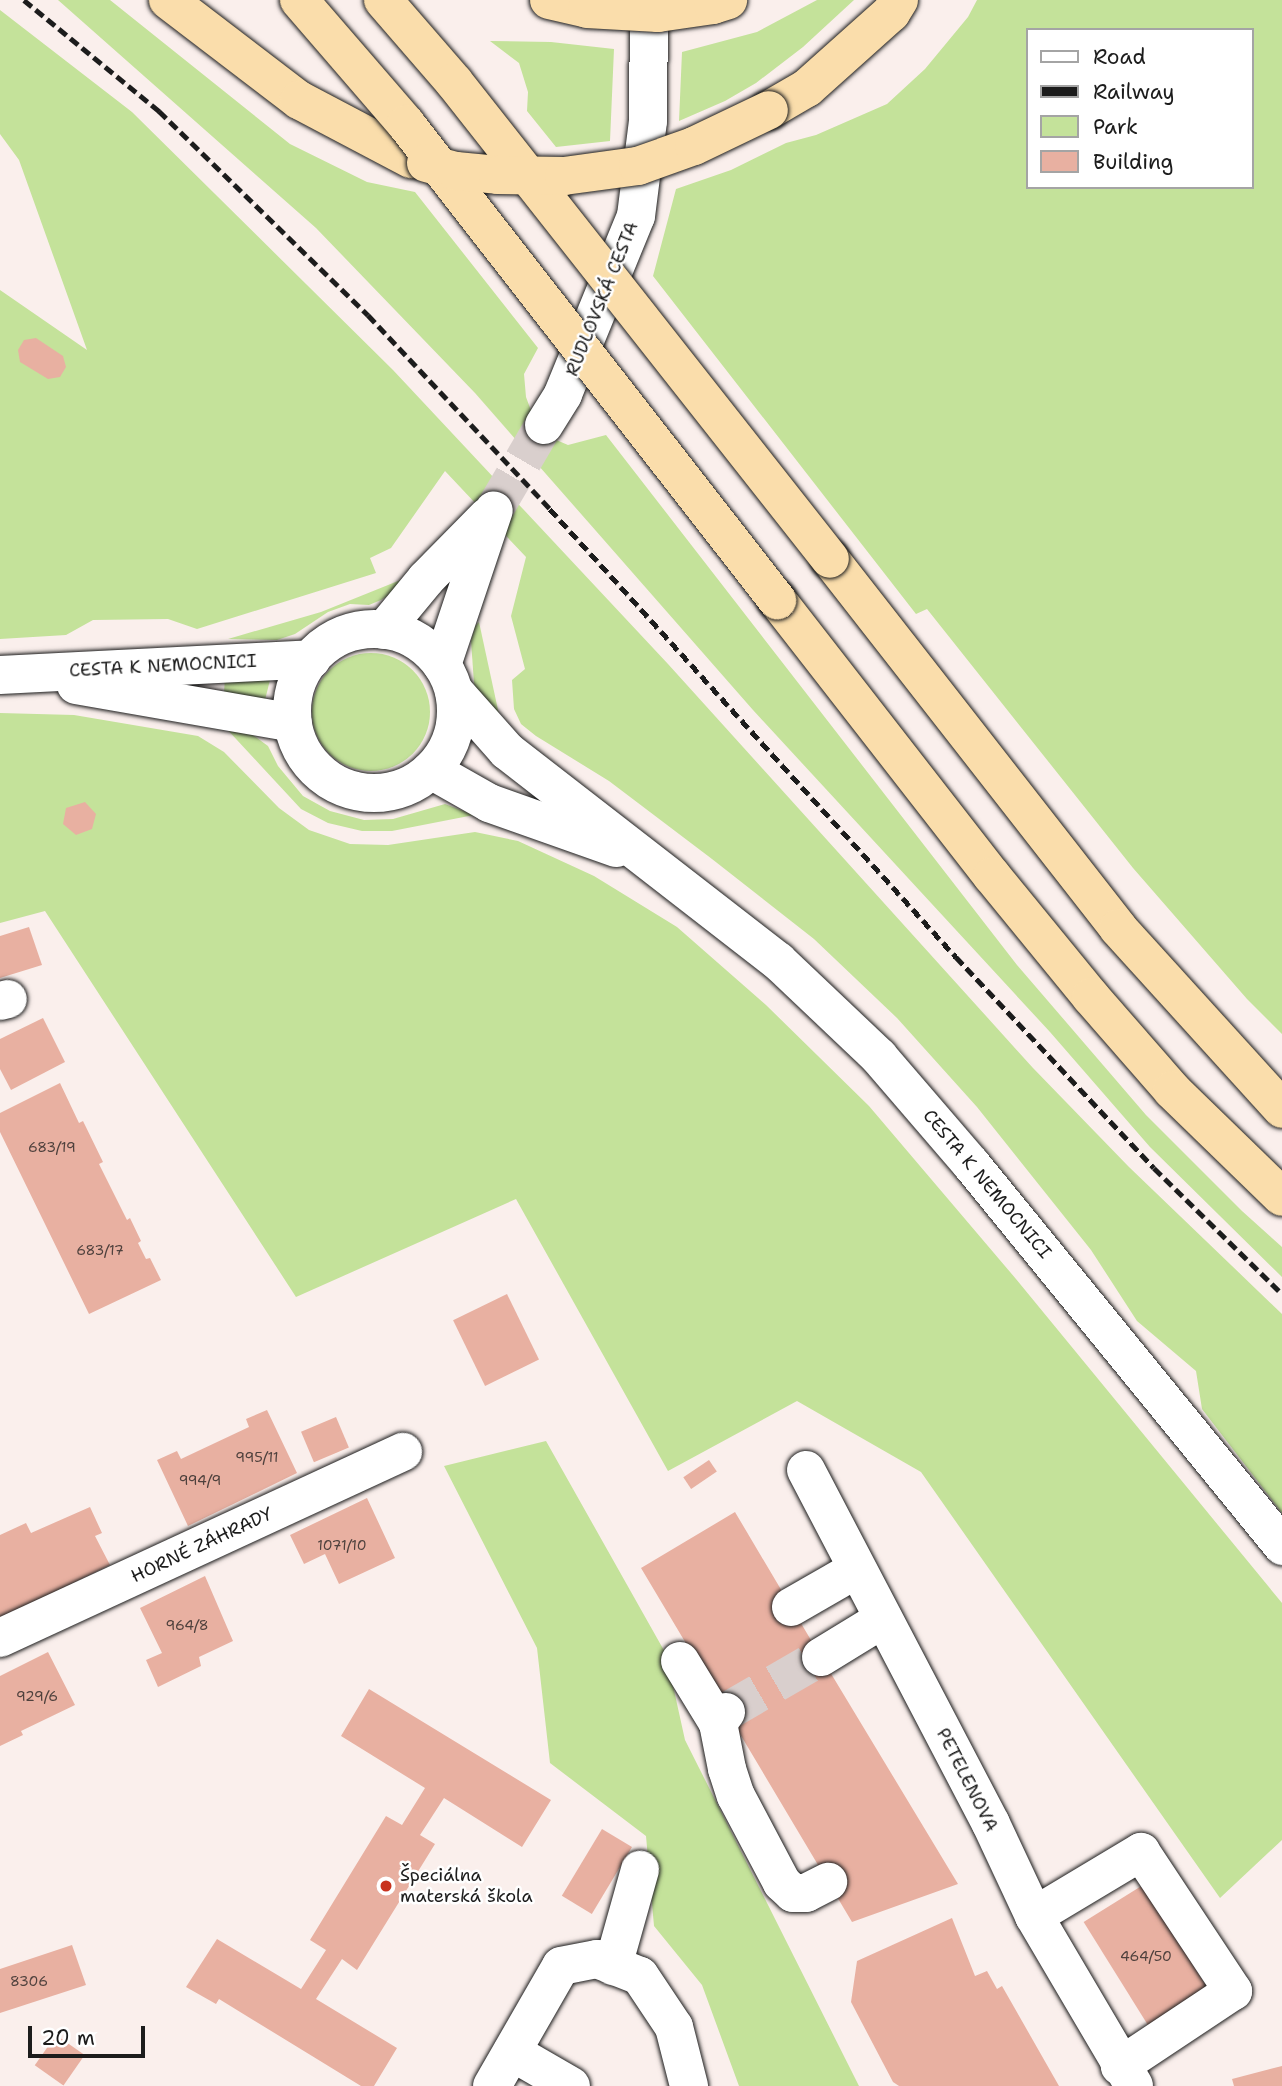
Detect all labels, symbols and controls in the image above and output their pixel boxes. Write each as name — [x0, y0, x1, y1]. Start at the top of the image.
legend — [1026, 28, 1254, 189]
text: Road — [1093, 43, 1146, 71]
text: Railway — [1093, 78, 1175, 106]
text: Park — [1093, 113, 1138, 141]
text: Building — [1093, 148, 1173, 176]
street label: RUDLOVSKÁ CESTA — [561, 219, 643, 379]
street label: CESTA K NEMOCNICI — [69, 650, 257, 682]
street label: CESTA K NEMOCNICI — [918, 1105, 1056, 1263]
house number: 683/19 — [28, 1139, 76, 1155]
house number: 683/17 — [76, 1242, 124, 1258]
house number: 995/11 — [235, 1449, 279, 1465]
house number: 994/9 — [179, 1472, 221, 1488]
street label: HORNÉ ZÁHRADY — [128, 1503, 276, 1587]
house number: 1071/10 — [317, 1537, 367, 1553]
house number: 964/8 — [165, 1617, 209, 1633]
house number: 929/6 — [16, 1688, 58, 1704]
street label: PETELENOVA — [932, 1725, 1002, 1835]
place label: Špeciálna materská škola — [400, 1865, 533, 1908]
marker: Špeciálna materská škola — [378, 1878, 394, 1894]
house number: 464/50 — [1120, 1948, 1172, 1964]
house number: 8306 — [10, 1973, 48, 1989]
scale bar — [32, 2012, 149, 2056]
text: 20 m — [41, 2024, 95, 2052]

